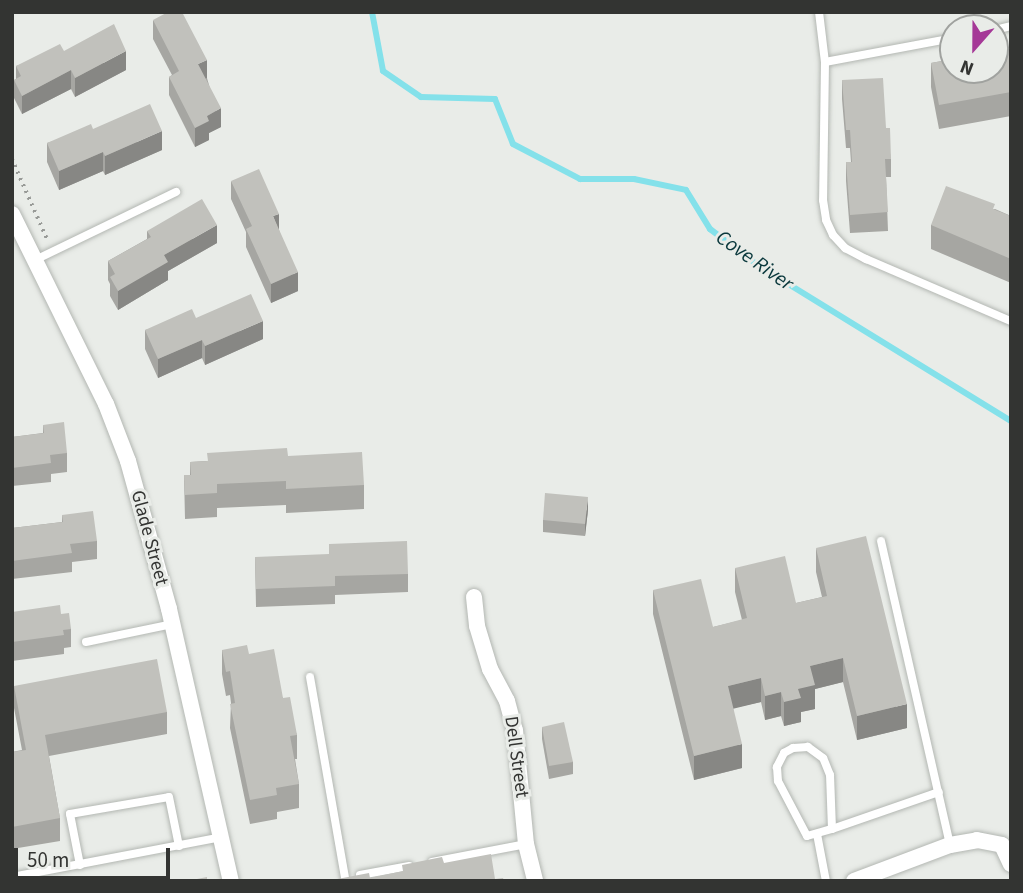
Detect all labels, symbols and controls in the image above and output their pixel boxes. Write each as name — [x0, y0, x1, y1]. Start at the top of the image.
north arrow — [939, 14, 1009, 84]
text: N — [956, 52, 978, 82]
water label: Cove River — [711, 224, 799, 296]
street label: Glade Street — [125, 488, 173, 588]
street label: Dell Street — [499, 715, 533, 799]
scale bar — [18, 834, 173, 878]
text: 50 m — [27, 845, 69, 875]

